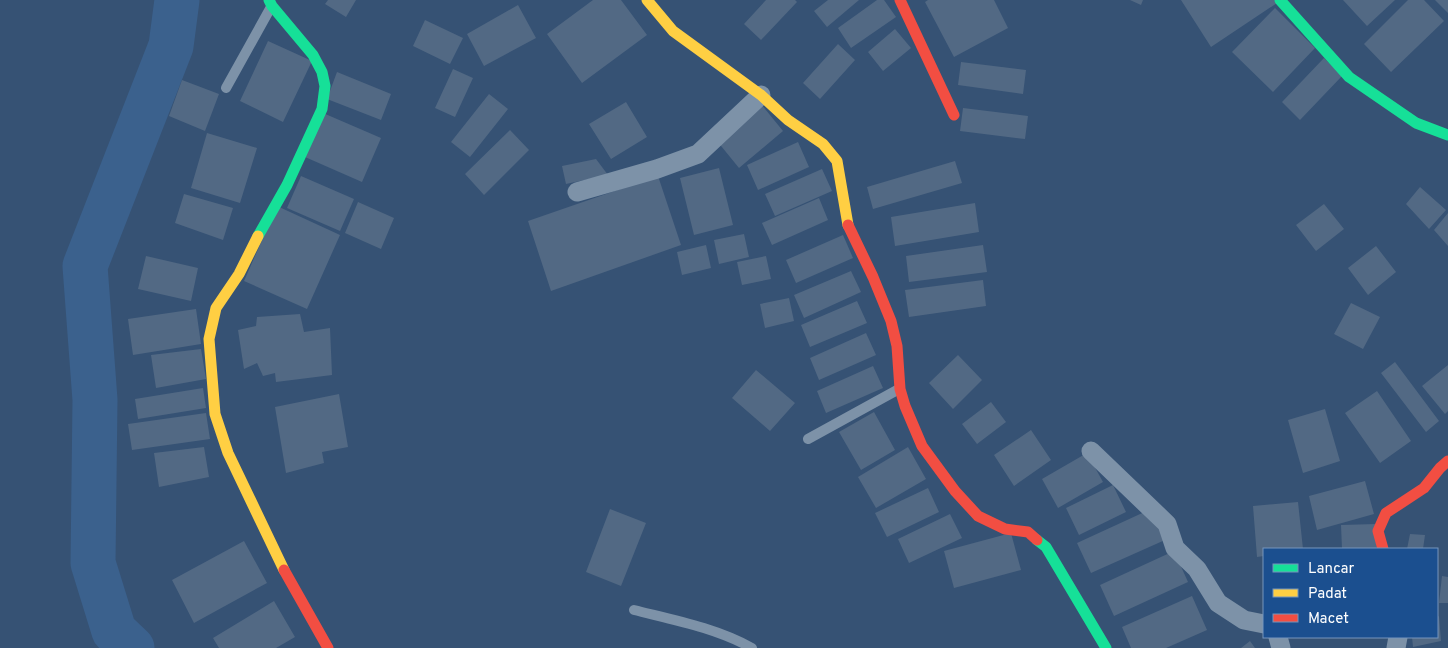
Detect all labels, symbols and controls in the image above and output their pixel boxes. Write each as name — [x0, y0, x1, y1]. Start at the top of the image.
legend — [1263, 548, 1438, 638]
text: Lancar — [1308, 560, 1355, 579]
text: Padat — [1308, 585, 1347, 604]
text: Macet — [1308, 610, 1349, 629]

